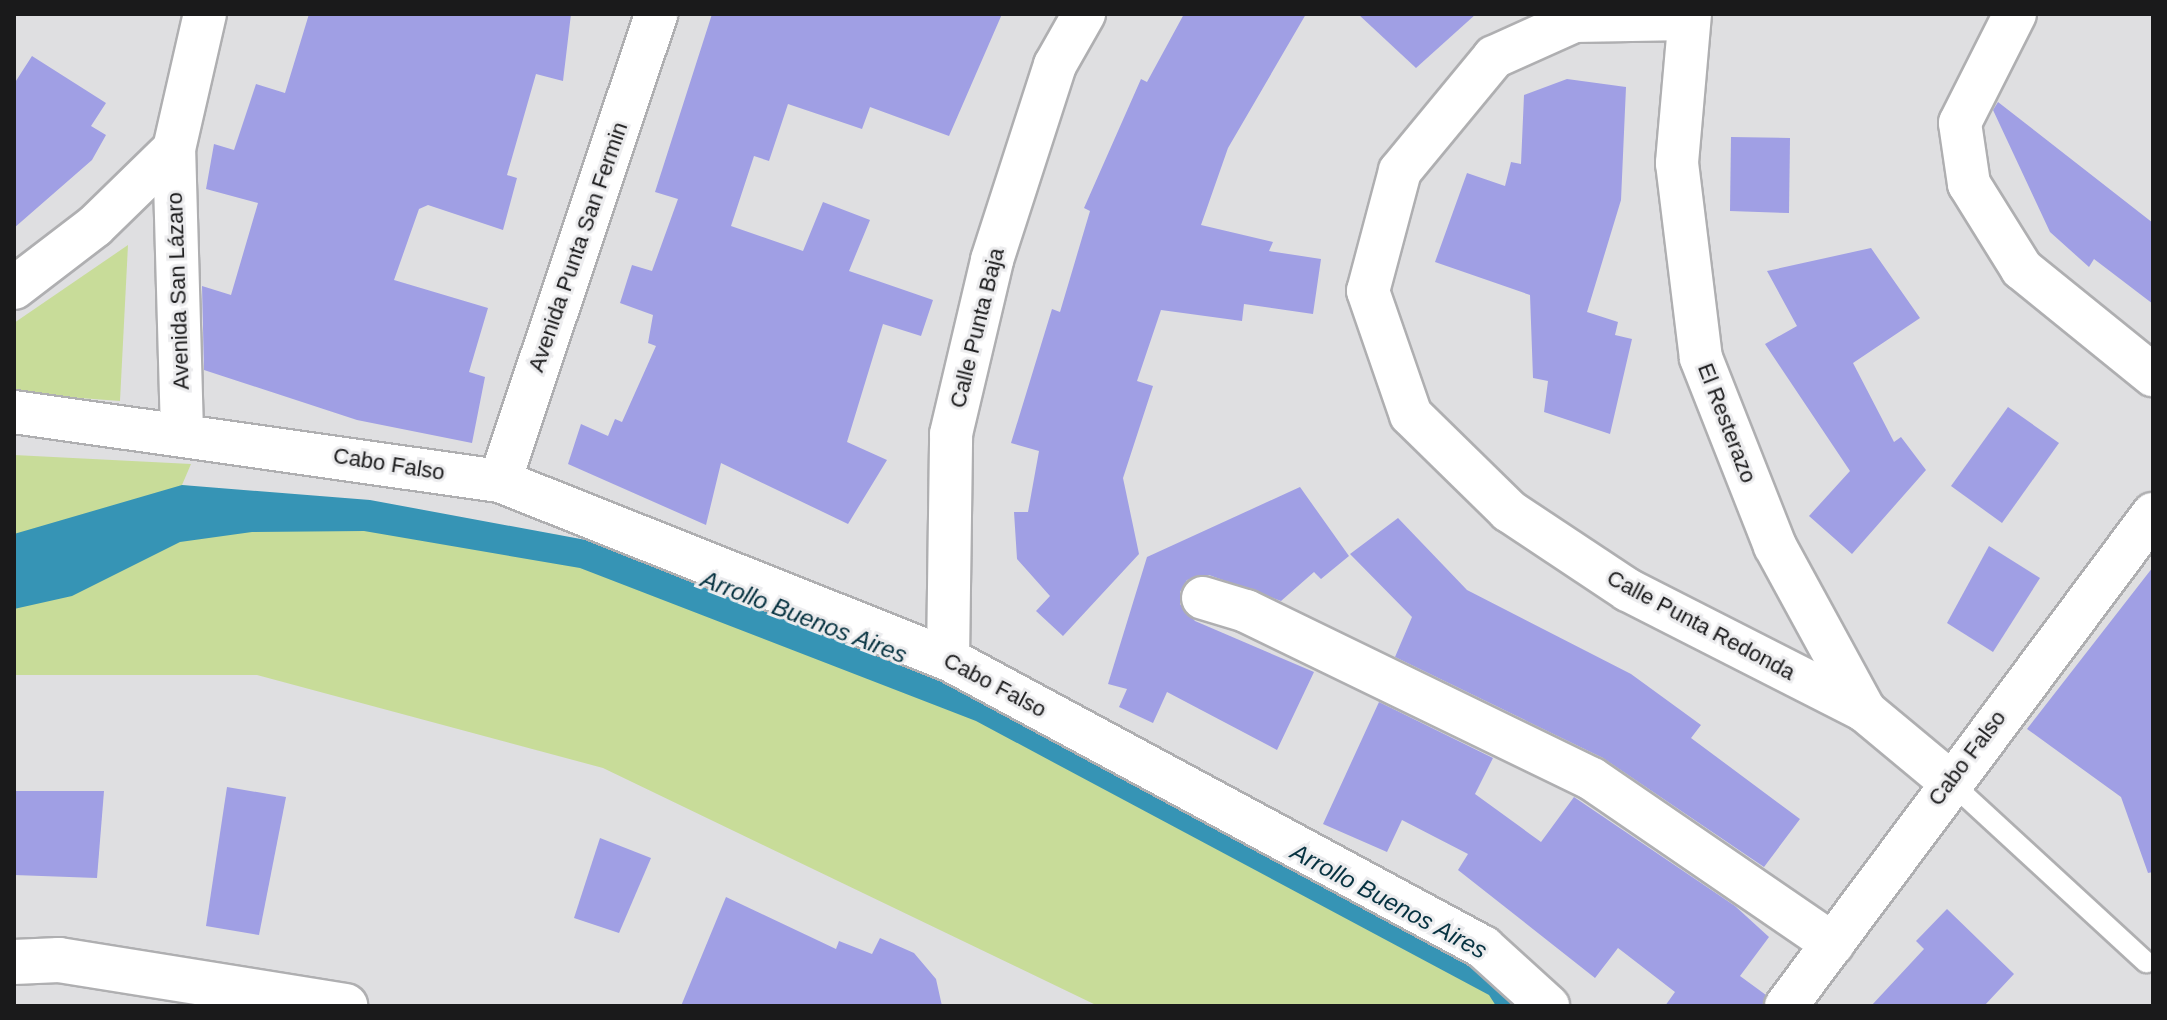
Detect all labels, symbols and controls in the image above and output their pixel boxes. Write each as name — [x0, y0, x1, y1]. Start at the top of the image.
street label: Avenida Punta San Fermin — [523, 119, 633, 375]
street label: Avenida San Lázaro — [161, 192, 195, 390]
street label: Calle Punta Baja — [944, 245, 1010, 411]
street label: El Resterazo — [1692, 359, 1762, 487]
street label: Cabo Falso — [331, 442, 447, 486]
water label: Arrollo Buenos Aires — [697, 564, 911, 670]
street label: Calle Punta Redonda — [1602, 564, 1800, 686]
street label: Cabo Falso — [939, 647, 1051, 723]
street label: Cabo Falso — [1923, 705, 2011, 811]
water label: Arrollo Buenos Aires — [1286, 837, 1492, 965]

